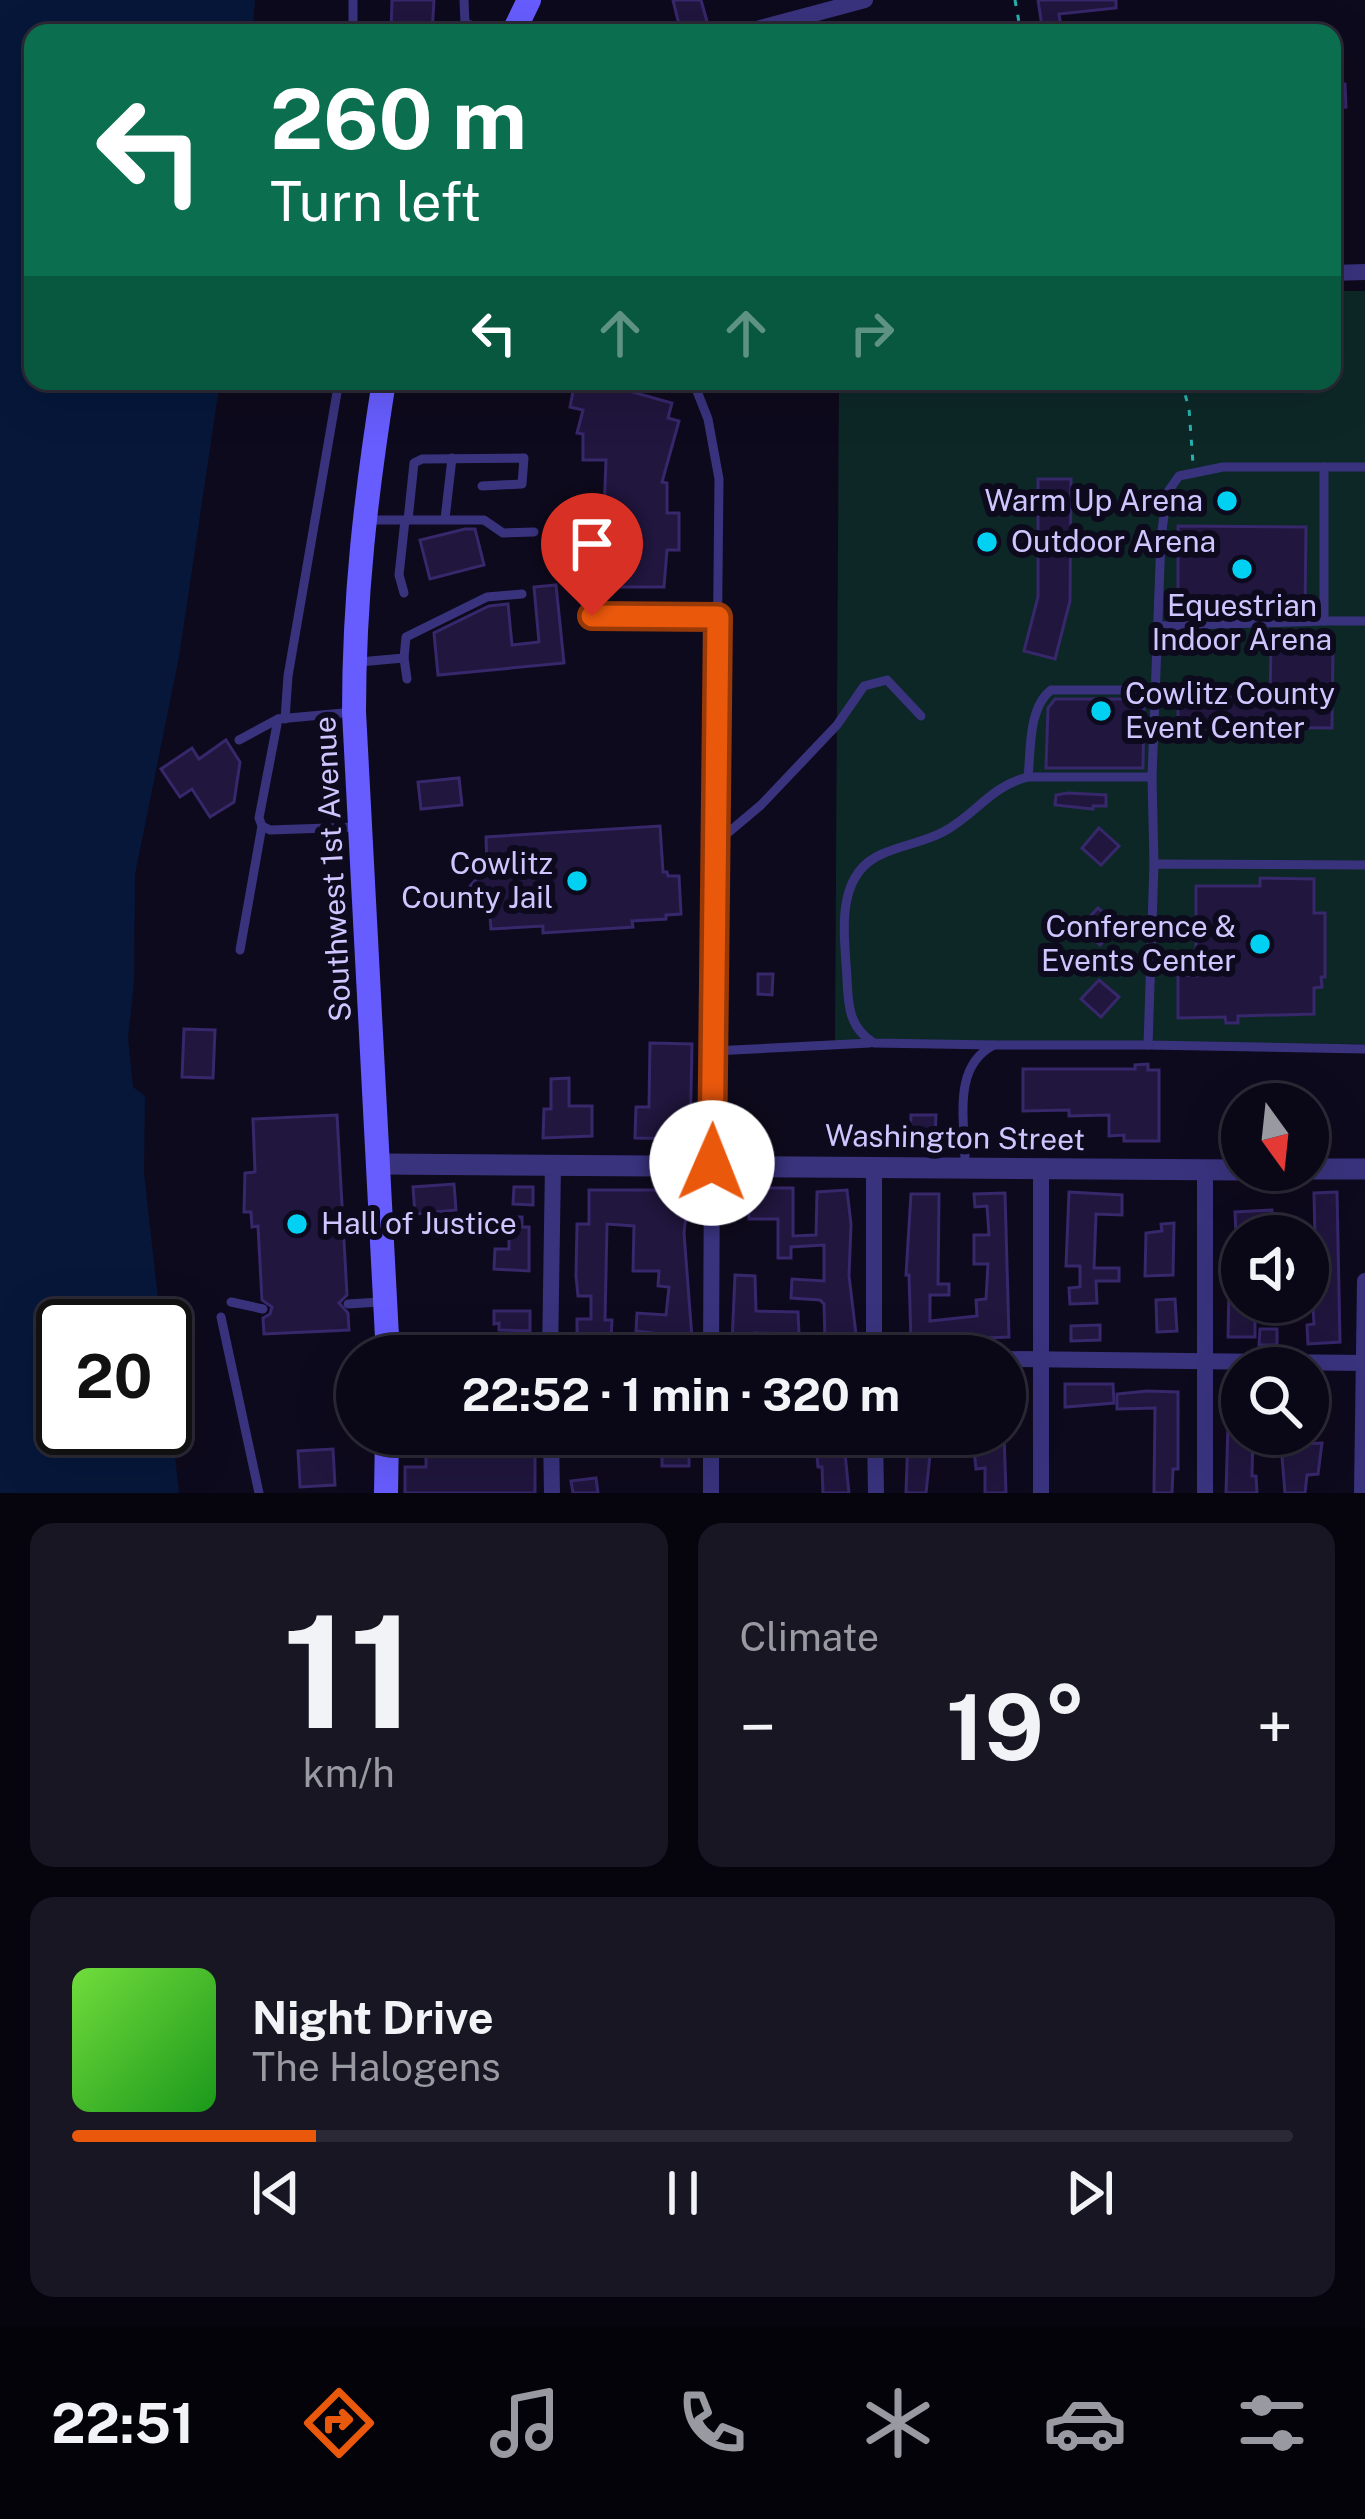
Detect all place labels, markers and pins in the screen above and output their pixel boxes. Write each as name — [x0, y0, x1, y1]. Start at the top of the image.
place label: Warm Up Arena — [985, 482, 1203, 518]
marker: Warm Up Arena — [1214, 488, 1240, 514]
pin — [541, 493, 643, 616]
place label: Outdoor Arena — [1011, 523, 1216, 559]
marker: Outdoor Arena — [974, 529, 1000, 555]
marker: Equestrian Indoor Arena — [1229, 556, 1255, 582]
place label: Equestrian Indoor Arena — [1152, 587, 1332, 657]
place label: Cowlitz County Event Center — [1125, 675, 1335, 745]
marker: Cowlitz County Event Center — [1088, 698, 1114, 724]
place label: Cowlitz County Jail — [401, 845, 553, 915]
marker: Cowlitz County Jail — [564, 868, 590, 894]
place label: Conference & Events Center — [1041, 908, 1236, 978]
marker: Conference & Events Center — [1247, 931, 1273, 957]
place label: Hall of Justice — [321, 1205, 517, 1241]
marker: Hall of Justice — [284, 1211, 310, 1237]

